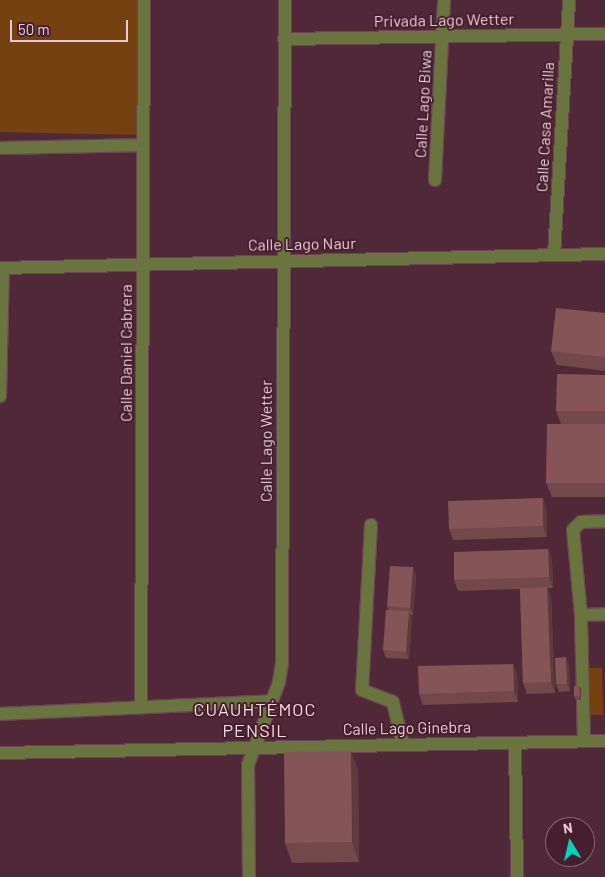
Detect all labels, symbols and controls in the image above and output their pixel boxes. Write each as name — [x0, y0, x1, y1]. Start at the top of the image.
street label: Privada Lago Wetter — [374, 9, 514, 31]
scale bar — [12, 10, 130, 42]
text: 50 m — [18, 20, 50, 38]
street label: Calle Lago Biwa — [411, 49, 435, 159]
street label: Calle Casa Amarilla — [532, 61, 558, 193]
street label: Calle Lago Naur — [248, 233, 356, 255]
street label: Calle Daniel Cabrera — [116, 284, 136, 422]
street label: Calle Lago Wetter — [256, 380, 276, 502]
district label: CUAUHTÉMOC PENSIL — [192, 699, 318, 742]
street label: Calle Lago Ginebra — [343, 717, 471, 739]
north arrow — [545, 817, 595, 867]
text: N — [562, 819, 574, 837]

